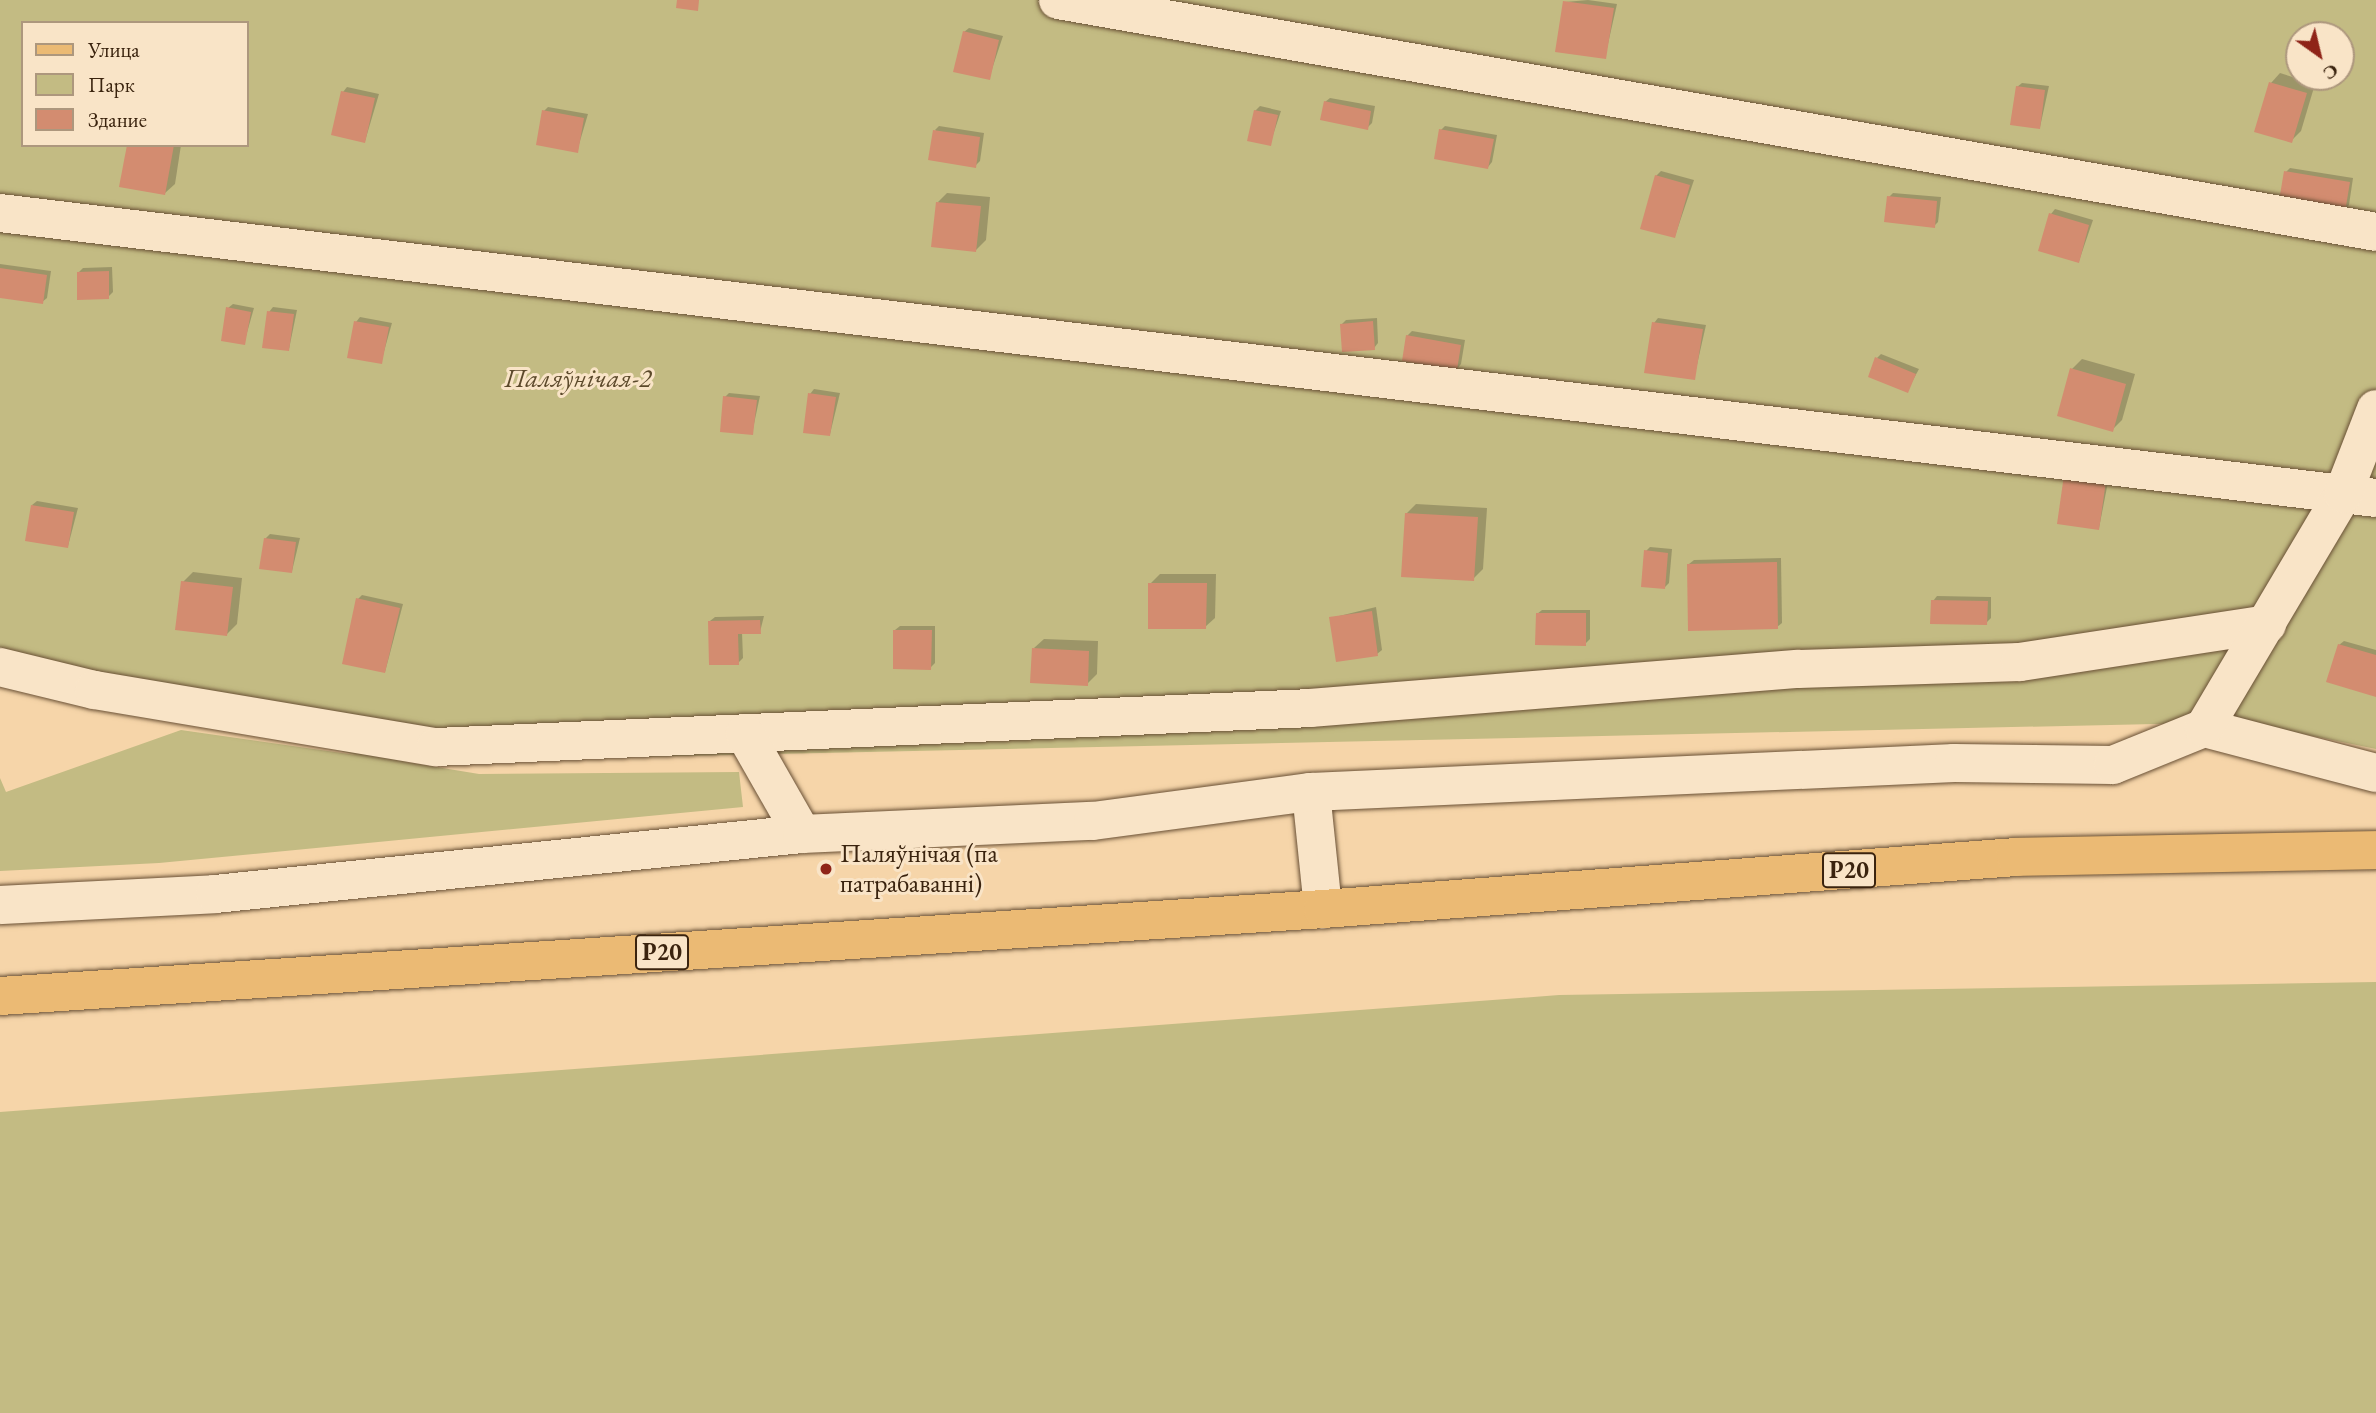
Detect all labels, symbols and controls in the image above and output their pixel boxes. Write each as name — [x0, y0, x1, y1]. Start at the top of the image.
legend — [21, 21, 248, 147]
north arrow — [2285, 21, 2355, 91]
text: Улица — [88, 36, 140, 63]
text: С — [2318, 58, 2343, 86]
text: Парк — [88, 71, 135, 98]
text: Здание — [88, 106, 147, 133]
park label: Паляўнічая-2 — [505, 363, 651, 395]
place label: Паляўнічая (па патрабаванні) — [840, 838, 998, 900]
road number: Р20 — [1821, 850, 1877, 890]
marker: Паляўнічая (па патрабаванні) — [818, 861, 834, 877]
road number: Р20 — [634, 932, 690, 972]

